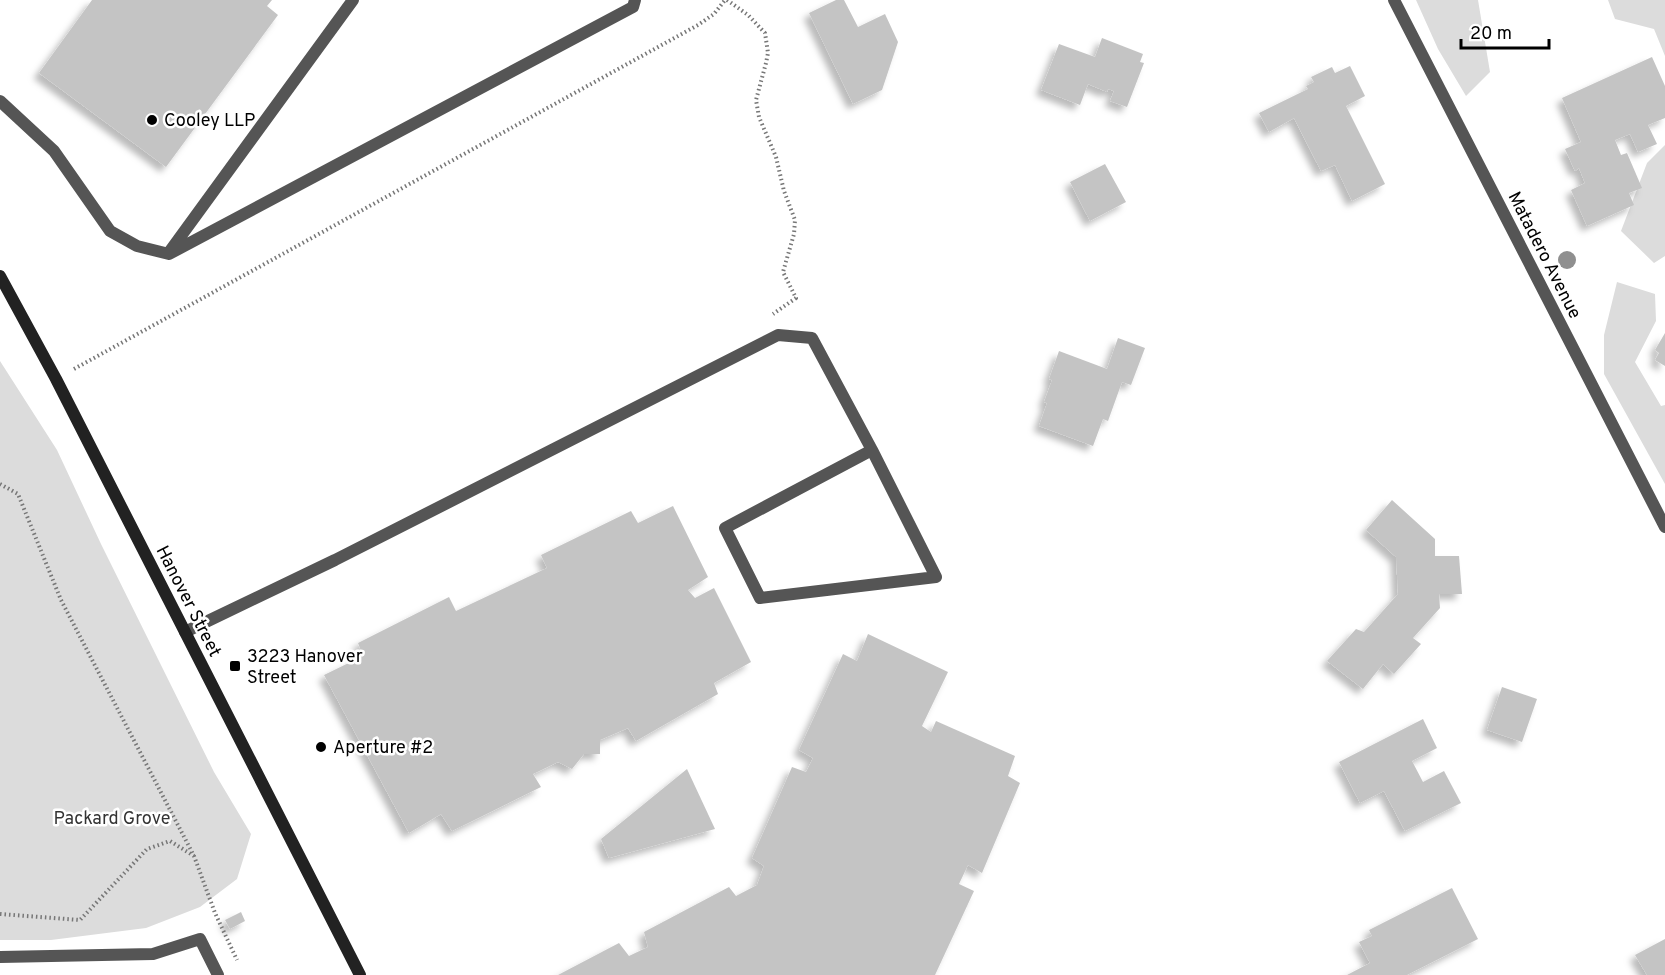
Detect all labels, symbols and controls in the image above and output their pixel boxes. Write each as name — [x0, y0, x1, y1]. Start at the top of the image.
scale bar — [1461, 12, 1550, 50]
text: 20 m — [1470, 23, 1512, 46]
place label: Cooley LLP — [164, 110, 255, 133]
marker: Cooley LLP — [145, 113, 159, 127]
street label: Matadero Avenue — [1502, 188, 1586, 323]
street label: Hanover Street — [150, 542, 226, 661]
place label: 3223 Hanover Street — [247, 646, 363, 690]
marker: 3223 Hanover Street — [228, 659, 242, 673]
place label: Aperture #2 — [333, 737, 433, 760]
marker: Aperture #2 — [314, 740, 328, 754]
park label: Packard Grove — [53, 808, 171, 831]

